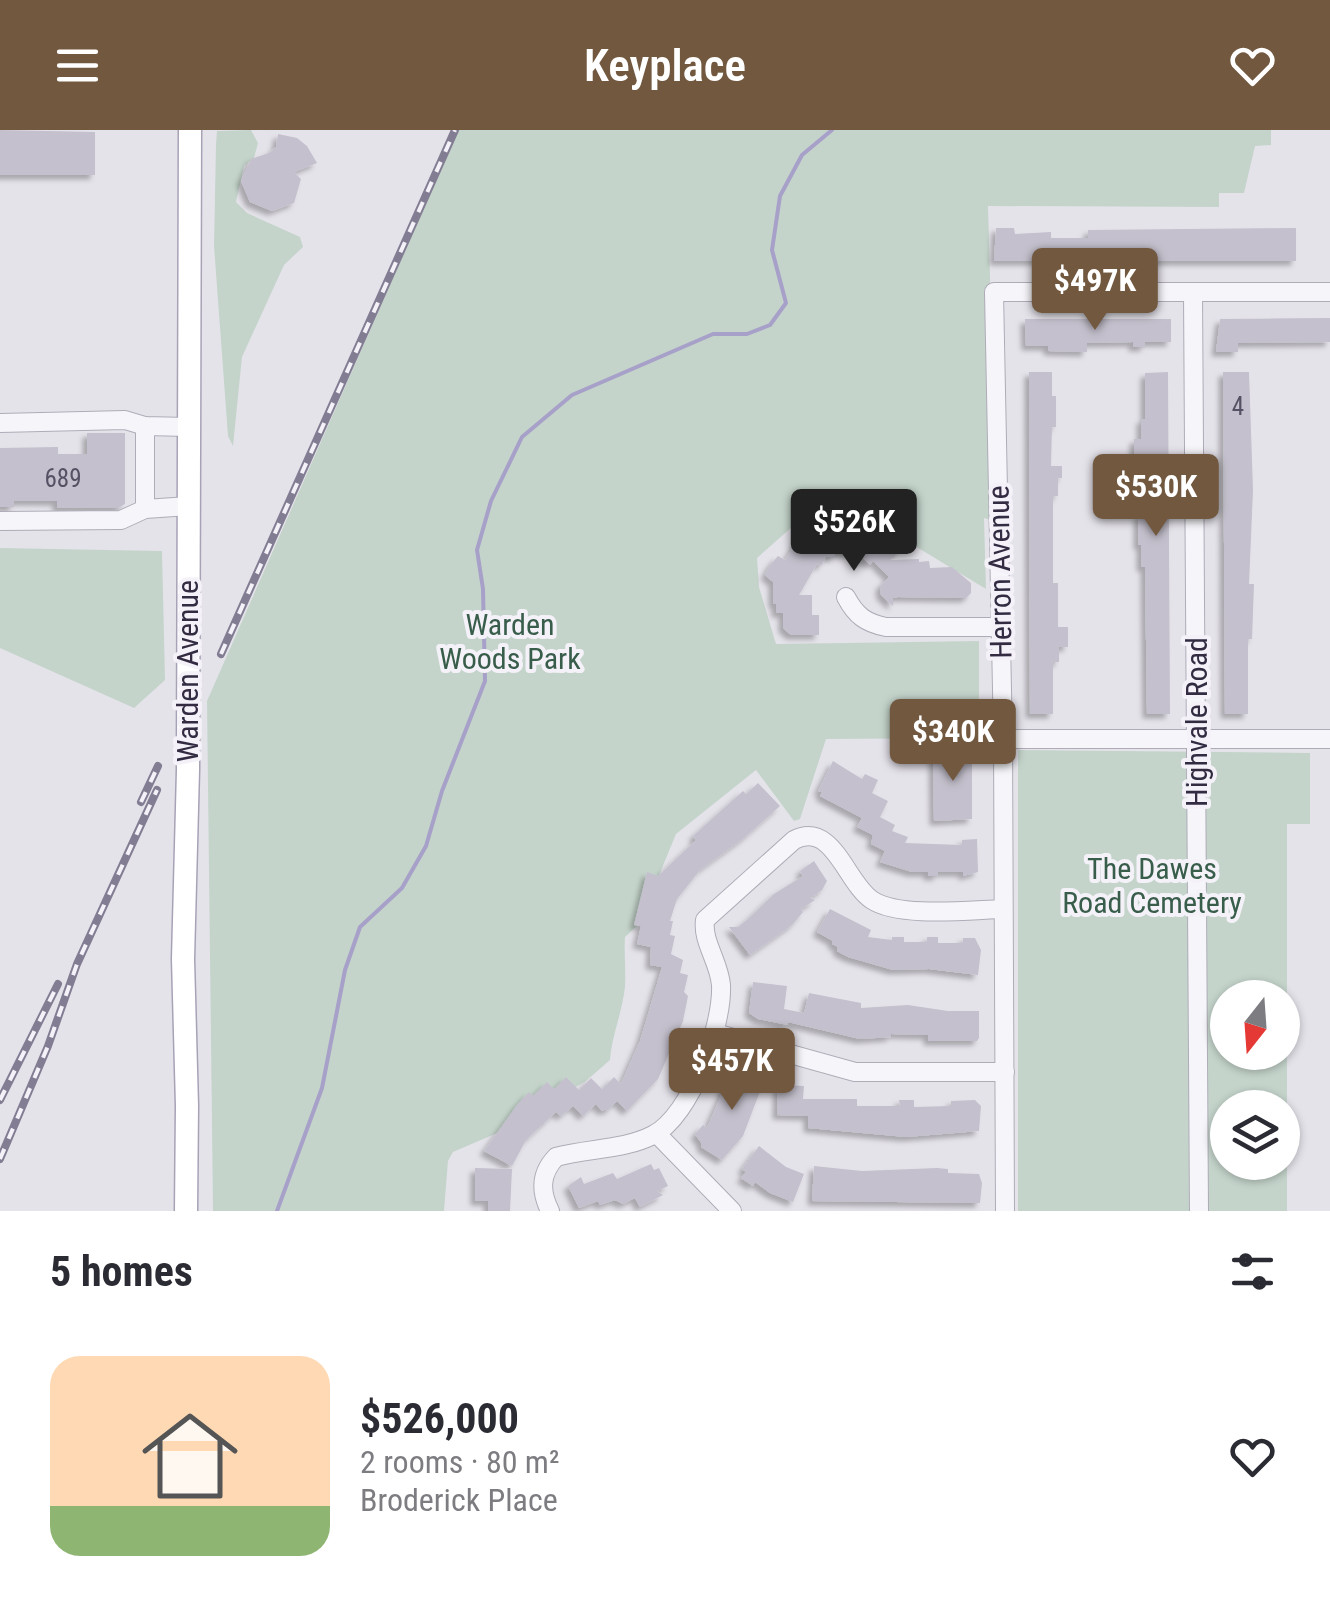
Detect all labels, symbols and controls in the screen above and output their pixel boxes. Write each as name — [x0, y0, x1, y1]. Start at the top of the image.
icon: menu — [50, 38, 105, 93]
icon: heart — [1225, 38, 1280, 93]
text: Keyplace — [584, 39, 746, 92]
pin: $497K — [1025, 248, 1165, 333]
text: $497K — [1054, 261, 1136, 299]
house number: 4 — [1232, 392, 1244, 421]
pin: $530K — [1086, 454, 1226, 539]
house number: 689 — [44, 464, 82, 493]
text: $530K — [1115, 467, 1197, 505]
street label: Herron Avenue — [980, 485, 1019, 659]
pin: $526K — [784, 489, 924, 574]
text: $526K — [813, 502, 895, 540]
street label: Warden Avenue — [170, 580, 205, 762]
park label: Warden Woods Park — [439, 607, 581, 676]
street label: Highvale Road — [1179, 637, 1214, 807]
pin: $340K — [883, 699, 1023, 784]
text: $340K — [912, 712, 994, 750]
park label: The Dawes Road Cemetery — [1062, 851, 1242, 920]
north arrow — [1210, 980, 1300, 1070]
map controls — [1210, 980, 1300, 1180]
pin: $457K — [662, 1028, 802, 1113]
text: $457K — [691, 1041, 773, 1079]
button: layers — [1210, 1090, 1300, 1180]
icon: filters — [1225, 1244, 1280, 1299]
text: 5 homes — [50, 1247, 193, 1296]
text: $526,000 — [360, 1394, 519, 1443]
icon: home — [130, 1396, 250, 1516]
icon: heart — [1225, 1429, 1280, 1484]
text: 2 rooms · 80 m² — [360, 1443, 559, 1481]
text: Broderick Place — [360, 1481, 558, 1519]

